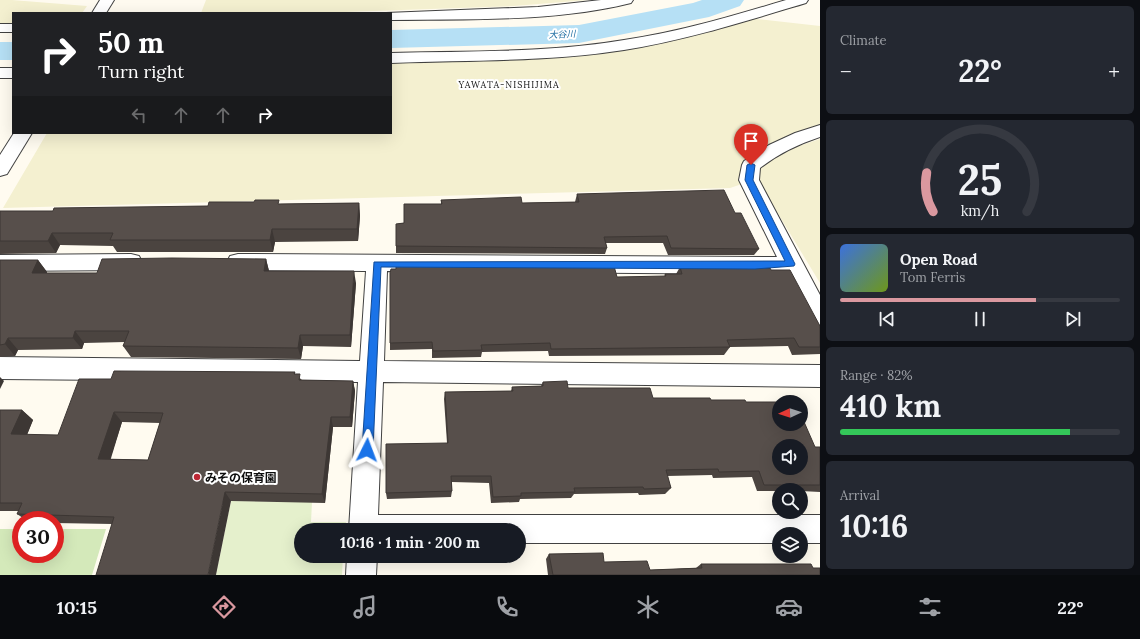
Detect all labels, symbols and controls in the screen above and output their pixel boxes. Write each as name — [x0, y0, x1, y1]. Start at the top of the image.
text: 50 m — [98, 25, 164, 61]
icon: right — [32, 28, 84, 80]
water label: 大谷川 — [548, 28, 577, 40]
text: Climate — [840, 32, 887, 49]
text: 22° — [958, 52, 1002, 90]
text: − — [840, 57, 852, 85]
text: + — [1108, 57, 1120, 85]
text: Turn right — [98, 60, 184, 83]
district label: YAWATA-NISHIJIMA — [457, 79, 560, 90]
icon: left — [128, 104, 150, 126]
icon: ahead — [170, 104, 192, 126]
icon: ahead — [212, 104, 234, 126]
icon: right — [254, 104, 276, 126]
pin — [734, 124, 768, 165]
icon: arrive — [740, 130, 762, 152]
text: 25 — [958, 152, 1002, 205]
text: km/h — [961, 201, 1000, 220]
text: Open Road — [900, 250, 978, 269]
text: Tom Ferris — [900, 269, 965, 286]
icon: previous — [876, 308, 898, 330]
icon: pause — [969, 308, 991, 330]
icon: next — [1062, 308, 1084, 330]
text: Range · 82% — [840, 367, 913, 384]
text: 410 km — [840, 387, 941, 425]
north arrow — [772, 395, 808, 431]
map controls — [772, 395, 808, 563]
position arrow — [346, 429, 388, 471]
button: sound — [772, 439, 808, 475]
place label: みその保育園 — [205, 470, 277, 485]
marker: みその保育園 — [192, 472, 202, 482]
button: search — [772, 483, 808, 519]
text: Arrival — [840, 487, 880, 504]
text: 10:16 — [840, 507, 908, 545]
speed limit sign: 30 — [12, 511, 64, 563]
button: layers — [772, 527, 808, 563]
text: 10:16 · 1 min · 200 m — [340, 533, 480, 552]
icon: directions — [210, 593, 238, 621]
icon: music — [351, 593, 379, 621]
icon: phone — [493, 593, 521, 621]
icon: climate — [634, 593, 662, 621]
icon: car — [775, 593, 803, 621]
icon: filters — [916, 593, 944, 621]
text: 10:15 — [57, 596, 97, 619]
text: 22° — [1057, 596, 1083, 619]

